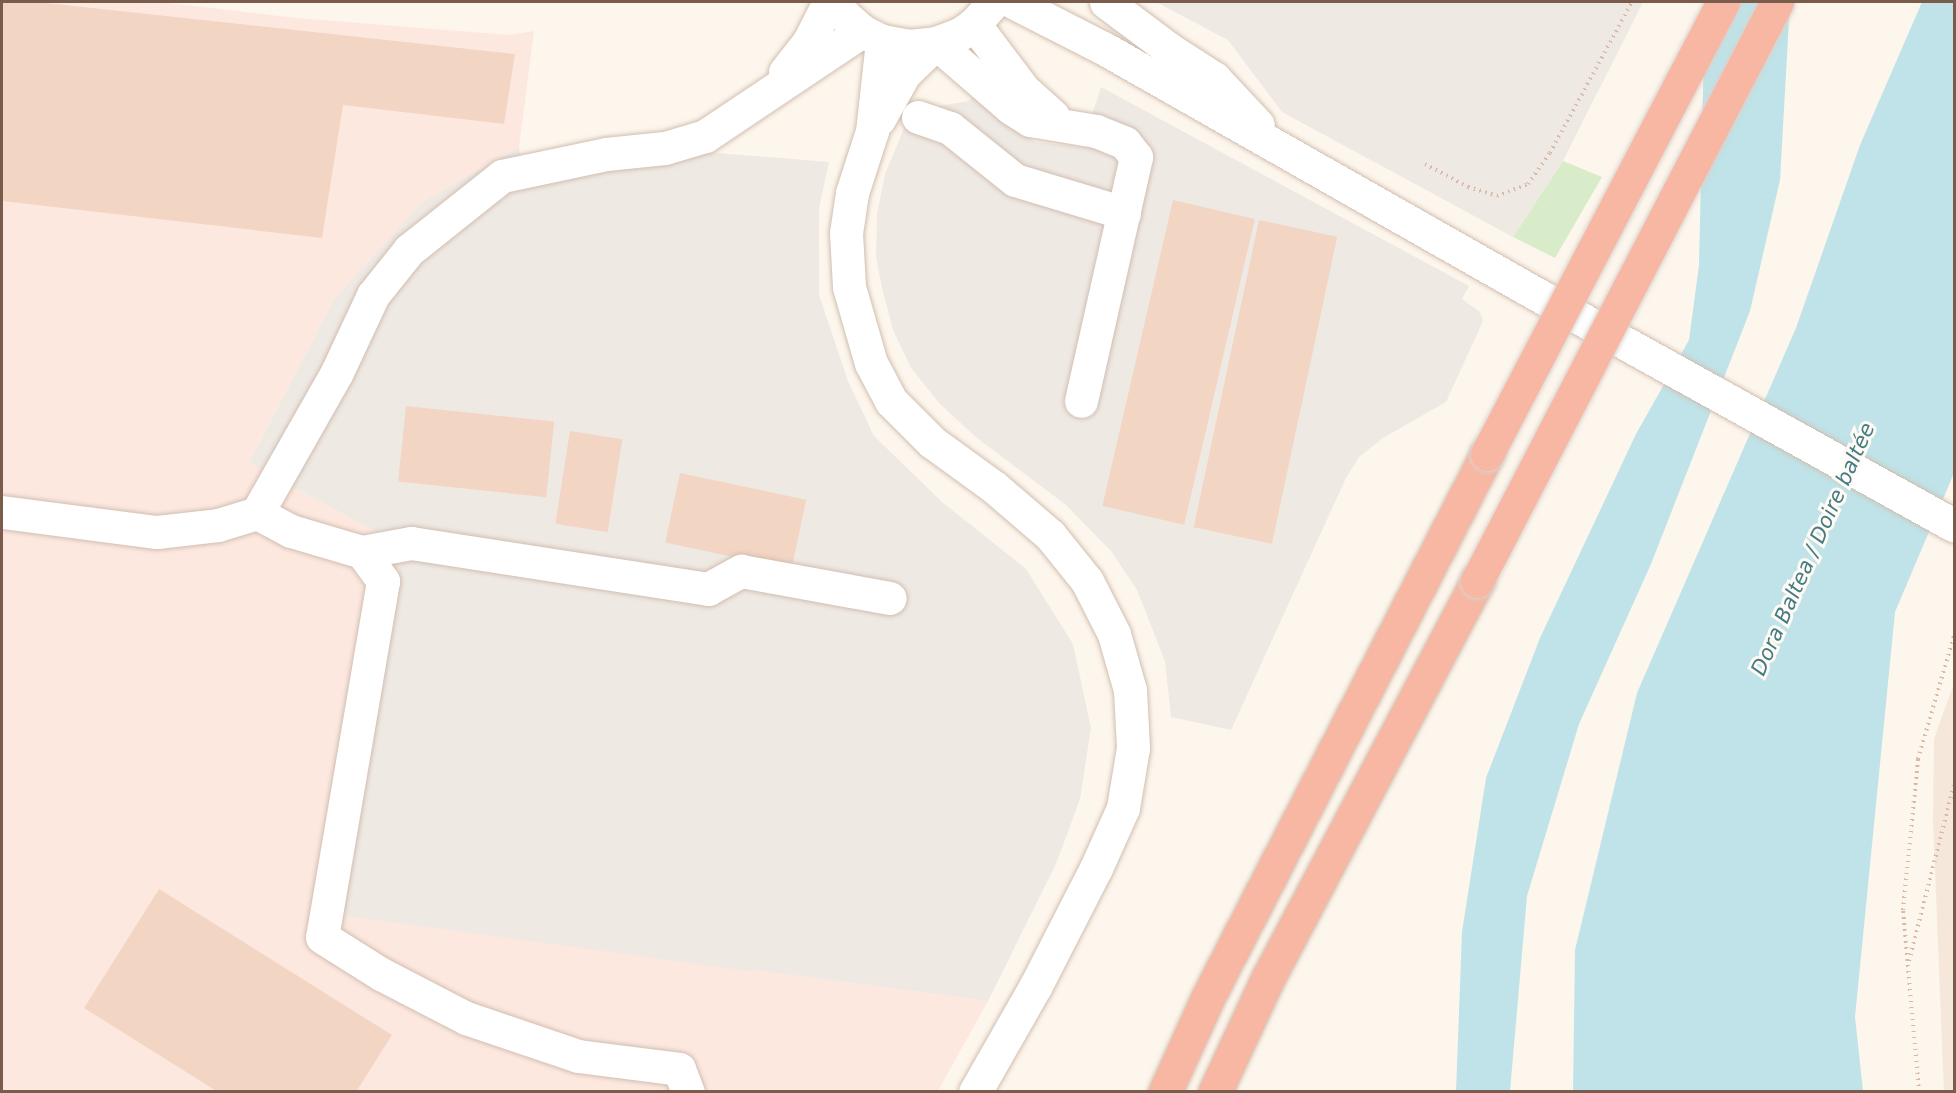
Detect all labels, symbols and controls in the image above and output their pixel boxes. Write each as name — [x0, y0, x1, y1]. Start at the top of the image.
water label: Dora Baltea / Doire baltée — [1746, 419, 1880, 679]

